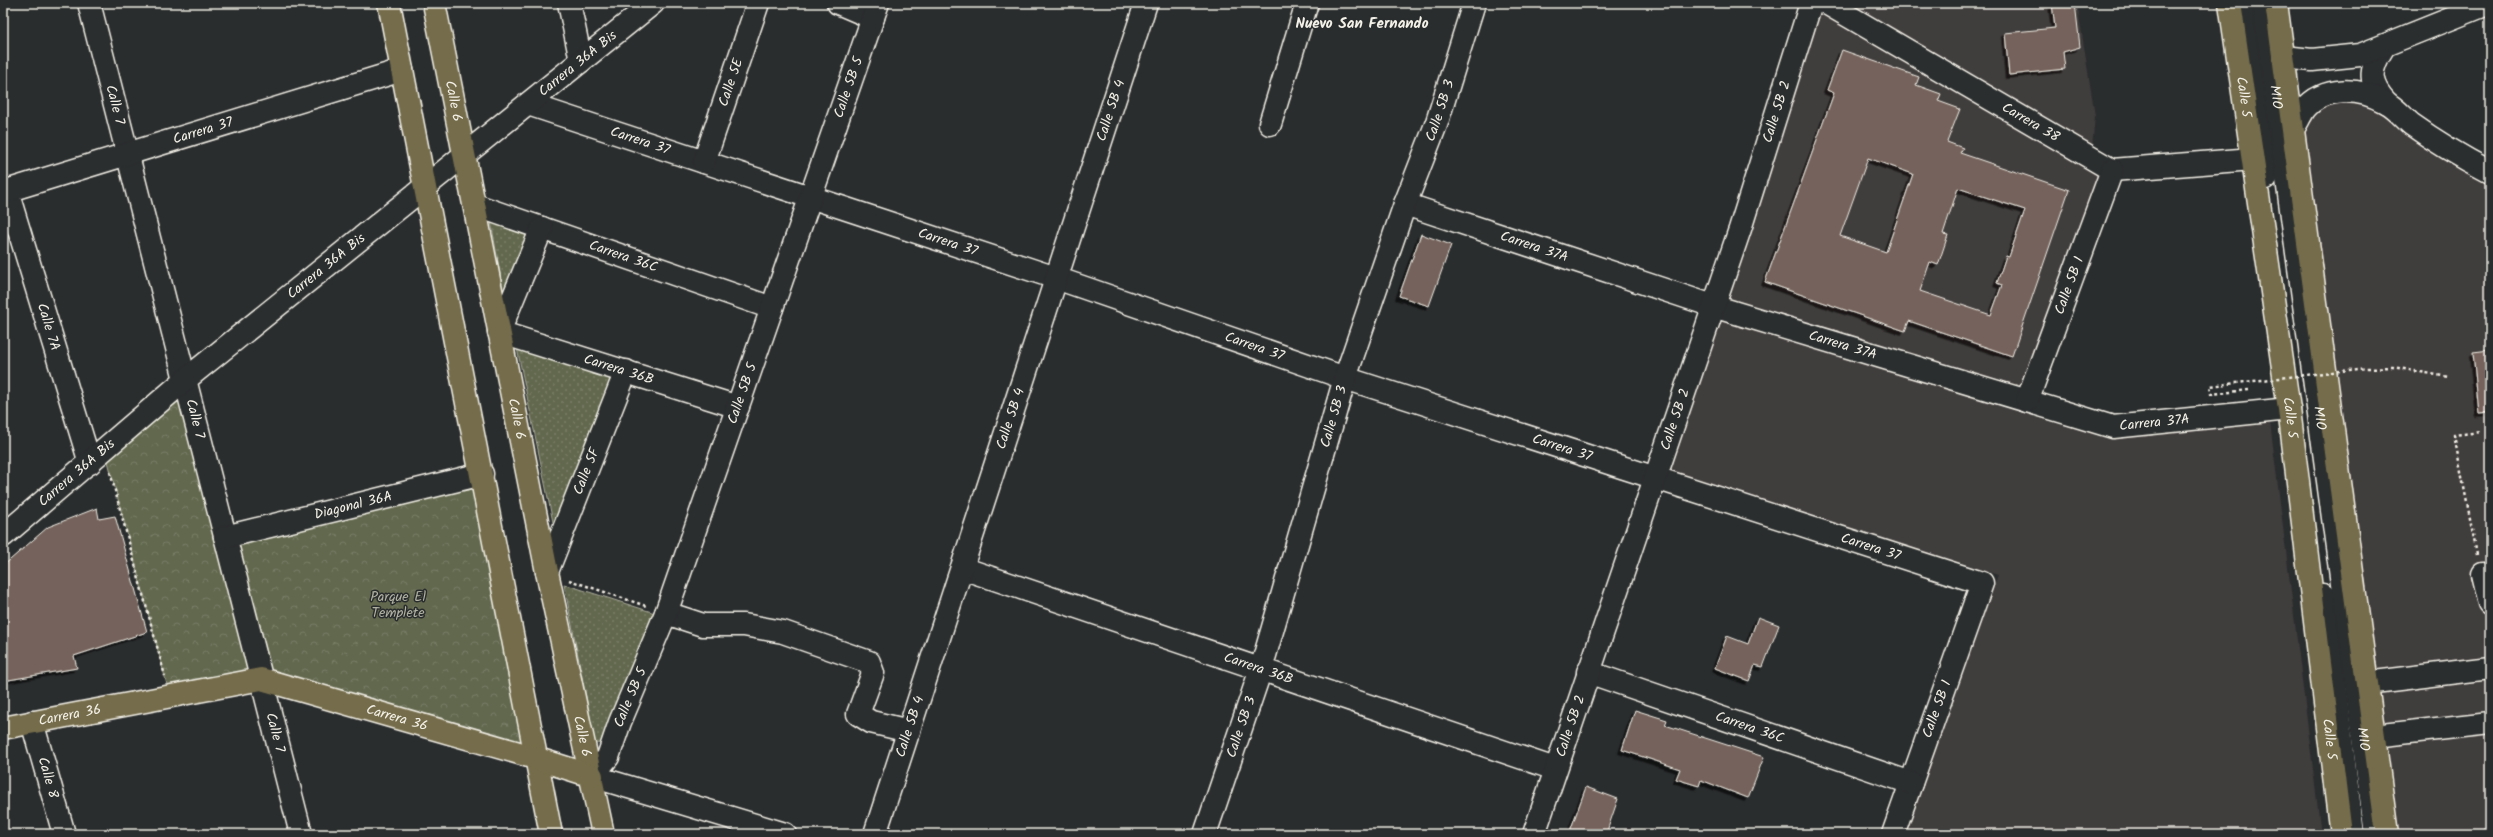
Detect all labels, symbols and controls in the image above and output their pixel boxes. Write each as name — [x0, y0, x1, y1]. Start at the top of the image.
district label: Nuevo San Fernando — [1295, 12, 1429, 36]
street label: Carrera 36A Bis — [534, 25, 622, 102]
street label: Calle 5B 5 — [828, 53, 870, 121]
street label: Calle 5E — [713, 55, 750, 109]
street label: Calle 5 — [2230, 75, 2258, 120]
street label: Calle 5B 4 — [1091, 77, 1131, 144]
street label: Calle 5B 3 — [1419, 77, 1460, 145]
street label: Calle 5B 2 — [1757, 78, 1797, 146]
street label: Calle 6 — [439, 79, 468, 124]
street label: Calle 7 — [99, 83, 131, 127]
street label: MIO — [2263, 84, 2288, 111]
street label: Carrera 38 — [1998, 97, 2064, 148]
street label: Carrera 37 — [170, 111, 236, 150]
street label: Carrera 37 — [607, 121, 673, 161]
street label: Carrera 37 — [915, 222, 981, 263]
street label: Carrera 37A — [1497, 225, 1571, 268]
street label: Carrera 36A Bis — [282, 228, 370, 305]
street label: Carrera 36C — [586, 234, 661, 279]
street label: Calle 5B 1 — [2049, 253, 2090, 318]
street label: Calle 7A — [31, 300, 66, 353]
street label: Carrera 37A — [1806, 325, 1880, 366]
street label: Carrera 37 — [1222, 326, 1288, 367]
street label: Carrera 36B — [581, 348, 656, 391]
street label: Calle 5B 5 — [721, 359, 764, 427]
street label: Calle 5B 3 — [1314, 383, 1353, 450]
street label: Calle 5B 4 — [990, 385, 1031, 452]
street label: Calle 5B 2 — [1654, 386, 1696, 453]
street label: Calle 7 — [179, 396, 211, 441]
street label: Calle 6 — [502, 396, 531, 441]
street label: Calle 5 — [2276, 396, 2304, 441]
street label: MIO — [2307, 405, 2332, 432]
street label: Carrera 37A — [2118, 408, 2191, 437]
street label: Carrera 37 — [1529, 428, 1596, 468]
street label: Carrera 36A Bis — [33, 433, 120, 512]
street label: Calle 5F — [567, 443, 606, 498]
street label: Diagonal 36A — [312, 485, 394, 526]
street label: Carrera 37 — [1838, 527, 1904, 567]
park label: Parque El Templete — [370, 586, 426, 624]
street label: Carrera 36B — [1221, 646, 1296, 690]
street label: Calle 5B 5 — [608, 663, 653, 730]
street label: Calle 5B 1 — [1916, 677, 1958, 741]
street label: Calle 5B 2 — [1550, 692, 1591, 760]
street label: Calle 5B 4 — [890, 693, 930, 760]
street label: Calle 5B 3 — [1221, 693, 1262, 761]
street label: Carrera 36 — [37, 699, 103, 732]
street label: Carrera 36 — [363, 699, 430, 737]
street label: Carrera 36C — [1712, 706, 1787, 750]
street label: Calle 7 — [260, 710, 291, 755]
street label: Calle 6 — [567, 714, 597, 759]
street label: Calle 5 — [2316, 717, 2343, 763]
street label: MIO — [2351, 726, 2376, 753]
street label: Calle 8 — [32, 754, 64, 802]

